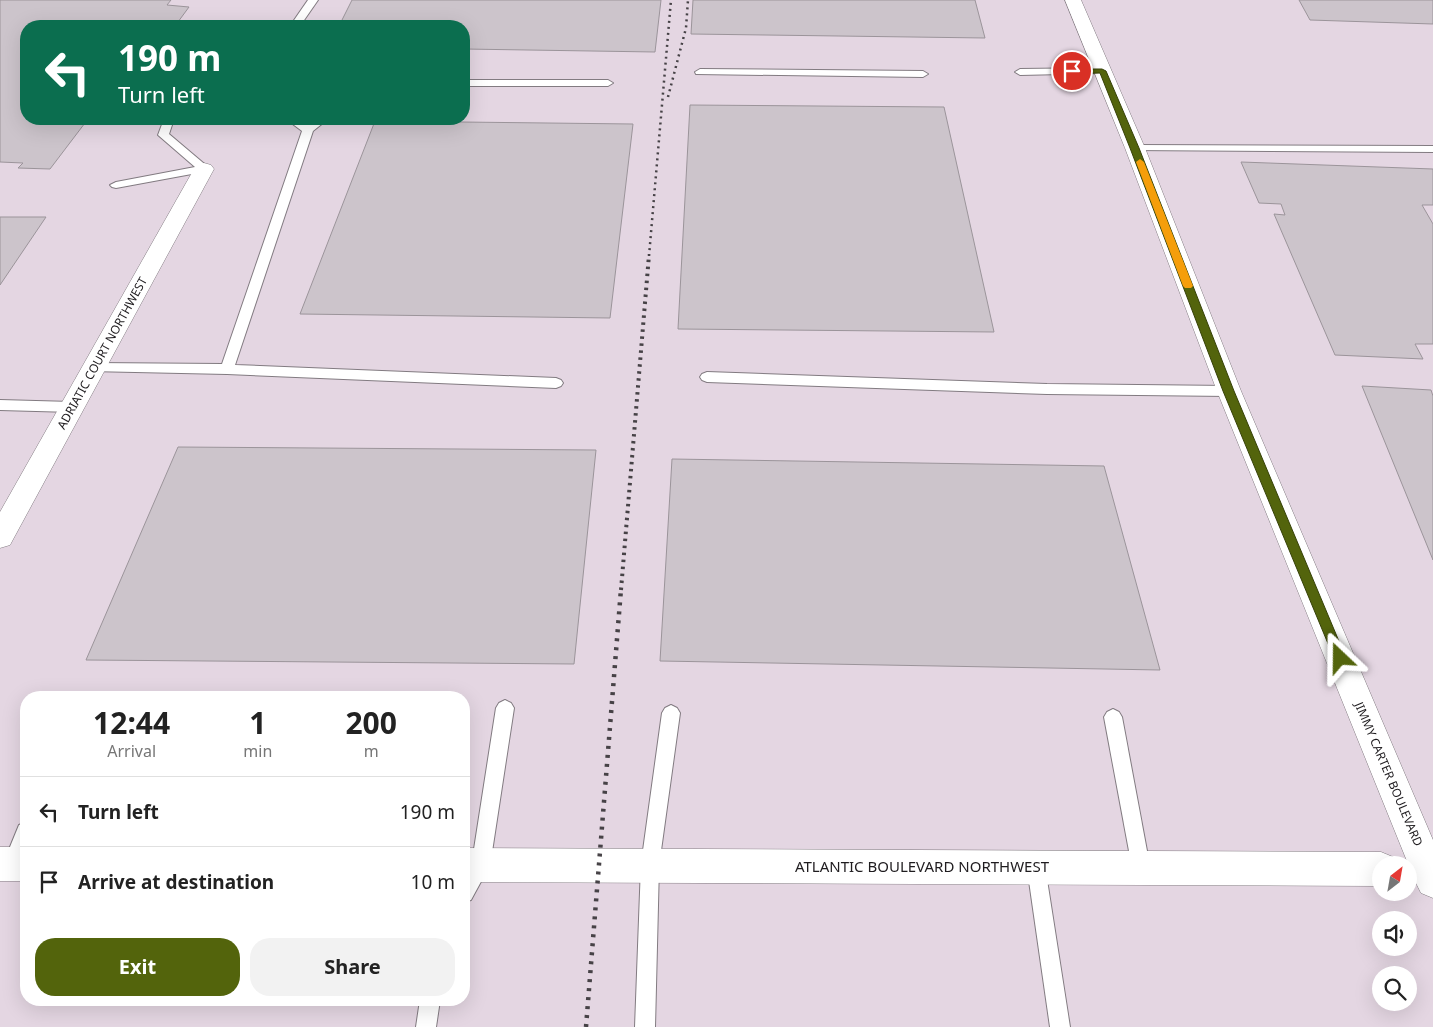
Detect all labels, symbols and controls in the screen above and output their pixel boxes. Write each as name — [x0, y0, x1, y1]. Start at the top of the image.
text: 190 m — [118, 34, 221, 81]
icon: left — [35, 40, 100, 105]
pin — [1051, 50, 1093, 92]
icon: arrive — [1058, 57, 1086, 85]
text: Turn left — [118, 79, 205, 109]
street label: ADRIATIC COURT NORTHWEST — [53, 274, 151, 432]
position arrow — [1313, 631, 1365, 683]
street label: JIMMY CARTER BOULEVARD — [1350, 698, 1427, 849]
text: 12:44 — [93, 702, 170, 743]
text: 1 — [249, 702, 266, 743]
text: 200 — [345, 702, 397, 743]
text: Arrival — [107, 740, 156, 762]
text: min — [243, 740, 272, 762]
text: m — [364, 740, 379, 762]
icon: left — [35, 798, 63, 826]
text: Turn left — [78, 799, 159, 825]
text: 190 m — [400, 799, 455, 825]
street label: ATLANTIC BOULEVARD NORTHWEST — [795, 856, 1050, 876]
north arrow — [1372, 856, 1418, 901]
map controls — [1372, 856, 1417, 1011]
icon: arrive — [35, 868, 63, 896]
text: Arrive at destination — [78, 869, 274, 895]
text: 10 m — [411, 869, 455, 895]
button: sound — [1372, 911, 1417, 956]
button: Exit — [35, 938, 240, 996]
button: Share — [250, 938, 455, 996]
button: search — [1372, 966, 1417, 1011]

